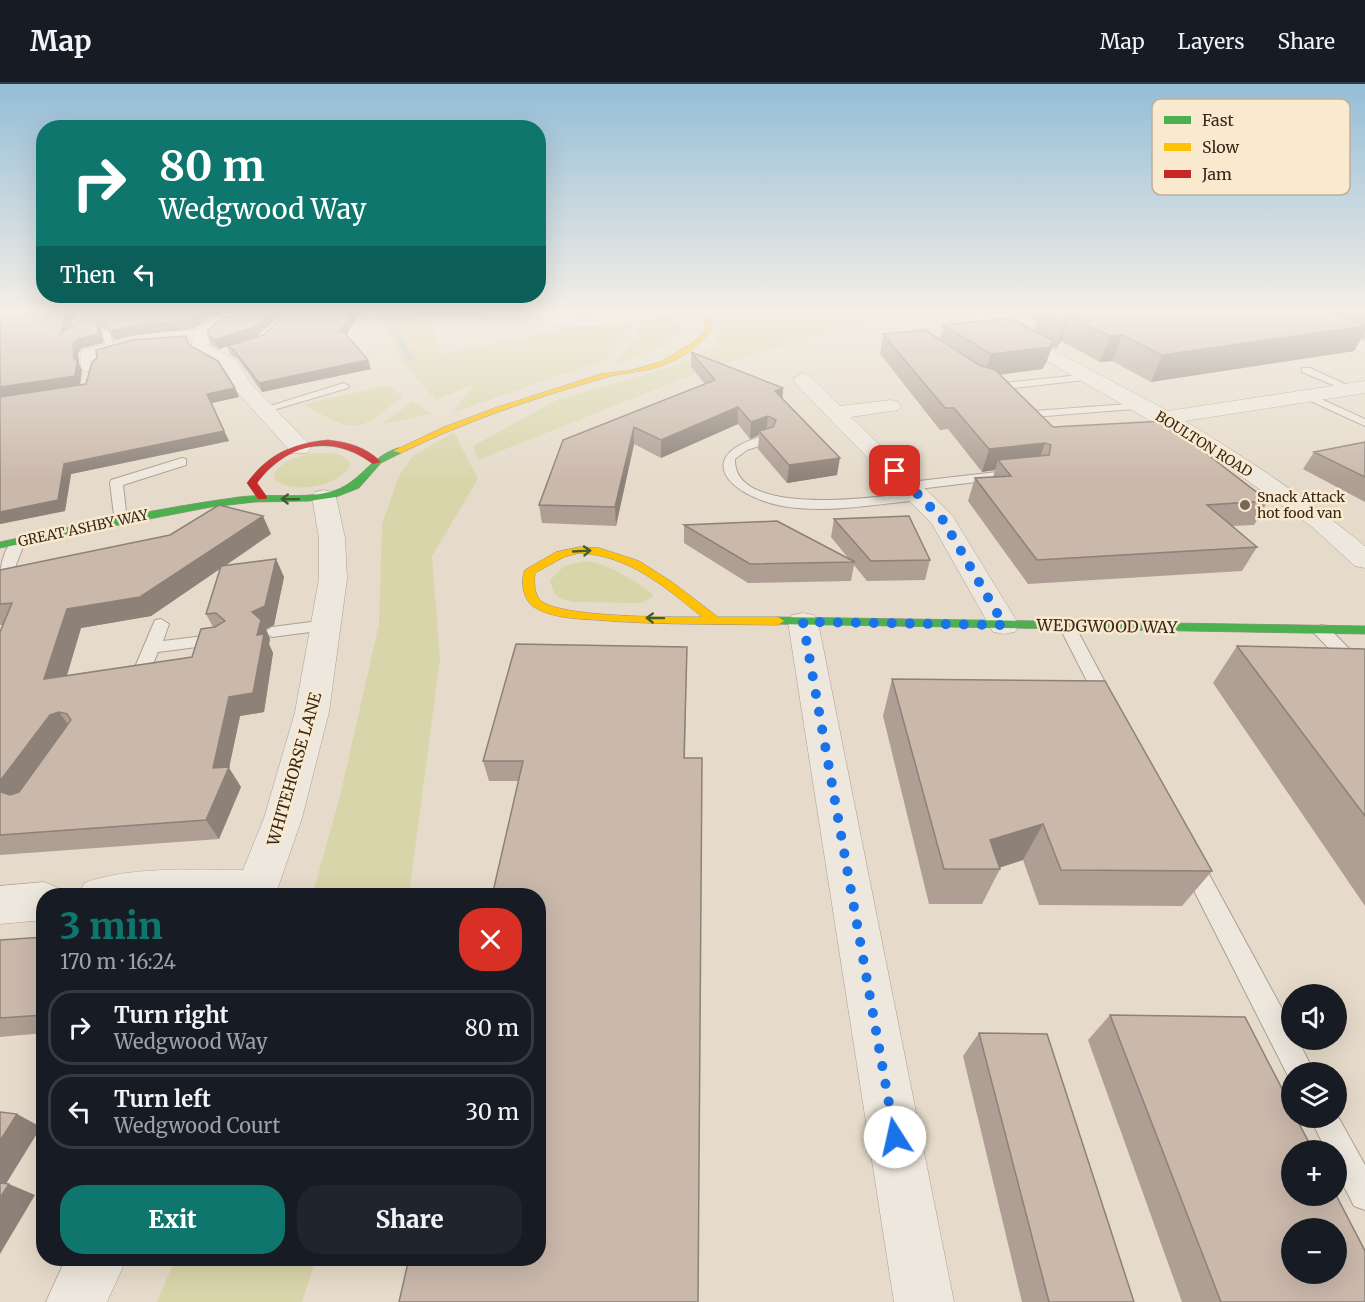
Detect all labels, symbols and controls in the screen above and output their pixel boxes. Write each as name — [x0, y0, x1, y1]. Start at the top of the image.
text: Map — [30, 23, 92, 59]
text: Map — [1100, 28, 1145, 55]
text: Layers — [1178, 28, 1245, 55]
text: Share — [1278, 28, 1335, 55]
legend — [1152, 99, 1350, 195]
text: Fast — [1202, 110, 1235, 130]
text: Slow — [1202, 137, 1240, 157]
text: 80 m — [159, 140, 265, 192]
icon: right — [60, 144, 138, 222]
text: Jam — [1201, 164, 1232, 184]
text: Wedgwood Way — [159, 192, 366, 226]
icon: left — [128, 258, 161, 291]
text: Then — [60, 261, 116, 289]
street label: BOULTON ROAD — [1152, 407, 1256, 481]
pin — [869, 445, 920, 496]
icon: arrive — [878, 454, 911, 487]
place label: Snack Attack hot food van — [1257, 488, 1345, 522]
one-way arrow — [280, 494, 300, 505]
marker: Snack Attack hot food van — [1238, 498, 1252, 512]
street label: GREAT ASHBY WAY — [16, 505, 151, 551]
one-way arrow — [571, 545, 591, 556]
one-way arrow — [646, 612, 666, 624]
street label: WEDGWOOD WAY — [1035, 615, 1178, 637]
street label: WHITEHORSE LANE — [262, 689, 326, 849]
text: 3 min — [60, 904, 163, 949]
button: close — [459, 908, 522, 971]
text: 170 m · 16:24 — [60, 949, 176, 974]
map controls — [1281, 984, 1347, 1284]
button: sound — [1281, 984, 1347, 1050]
text: Turn right — [114, 1001, 228, 1029]
icon: right — [63, 1011, 96, 1044]
text: 80 m — [465, 1014, 519, 1042]
text: Wedgwood Way — [114, 1029, 268, 1054]
button: layers — [1281, 1062, 1347, 1128]
text: Turn left — [114, 1085, 211, 1113]
icon: left — [63, 1095, 96, 1128]
text: 30 m — [465, 1098, 519, 1126]
position arrow — [863, 1105, 927, 1169]
text: Wedgwood Court — [114, 1113, 280, 1138]
button: + — [1281, 1140, 1347, 1206]
button: Exit — [60, 1185, 285, 1254]
button: Share — [297, 1185, 522, 1254]
button: − — [1281, 1218, 1347, 1284]

